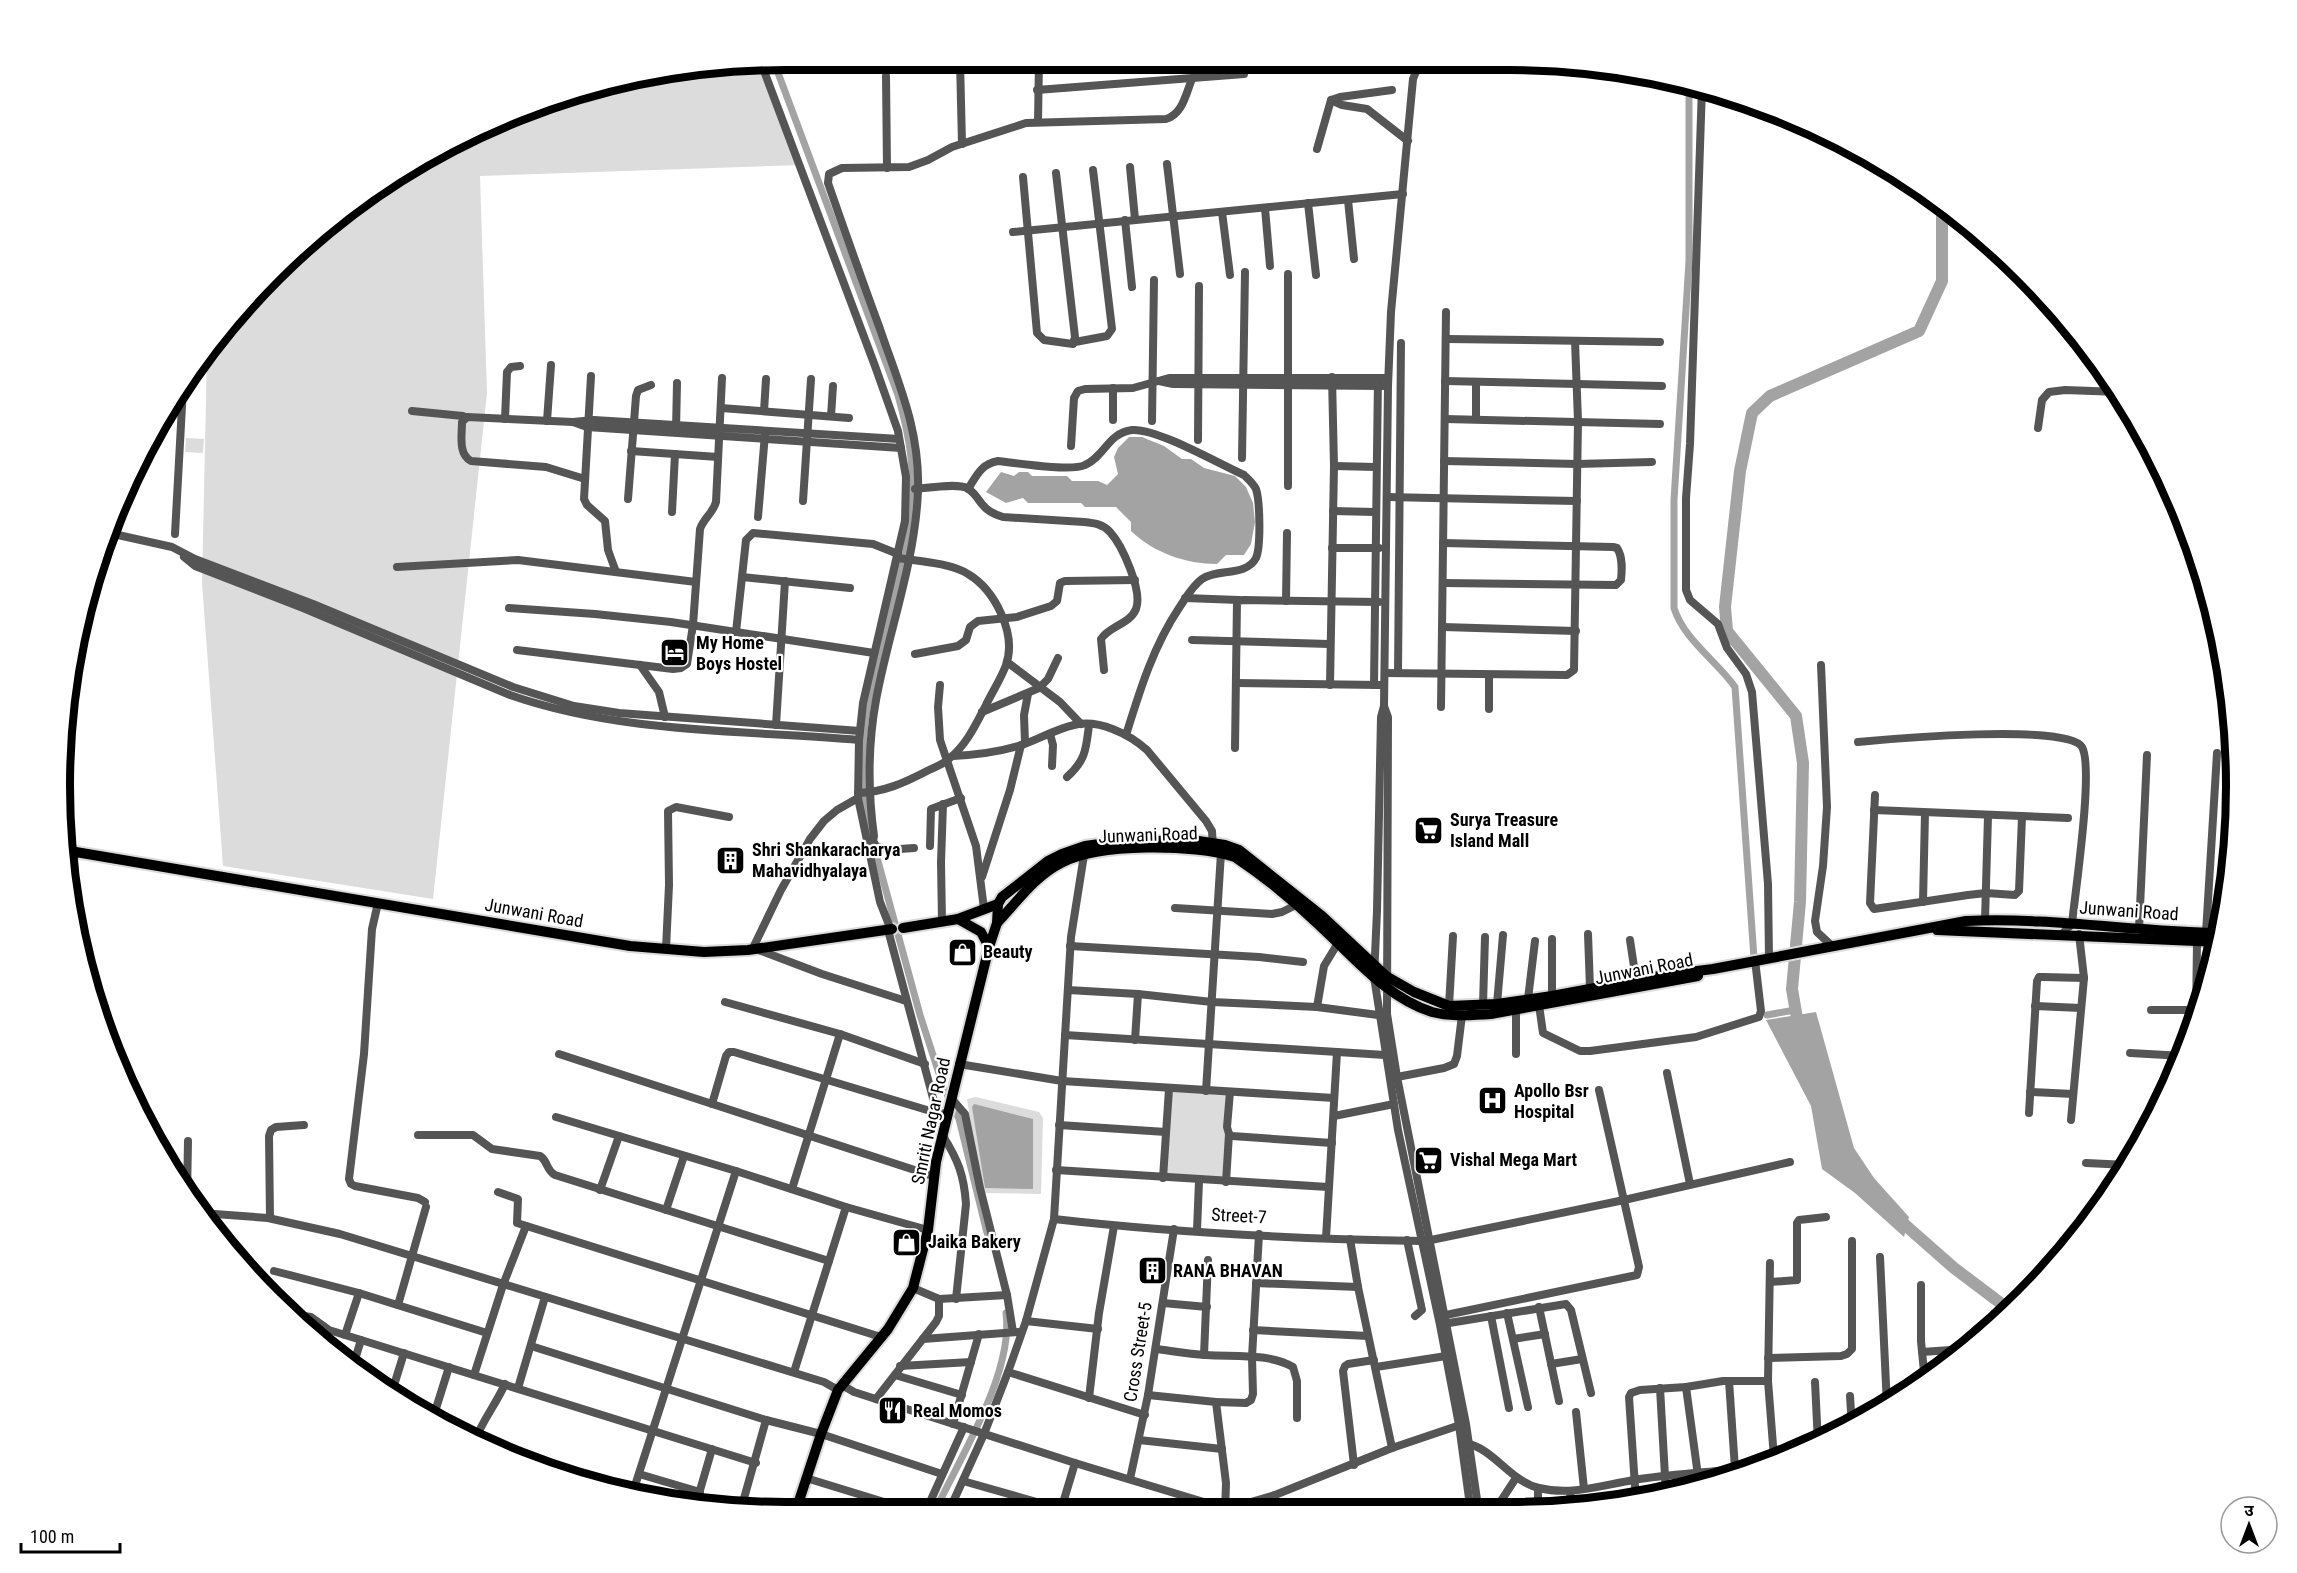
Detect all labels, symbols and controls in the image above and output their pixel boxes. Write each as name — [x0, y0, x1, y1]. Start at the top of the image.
place label: My Home Boys Hostel — [696, 632, 782, 674]
hotel icon: My Home Boys Hostel — [659, 637, 691, 669]
place label: Surya Treasure Island Mall — [1450, 809, 1559, 851]
supermarket icon: Surya Treasure Island Mall — [1413, 814, 1445, 846]
street label: Junwani Road — [1098, 822, 1198, 847]
place label: Shri Shankaracharya Mahavidhyalaya — [752, 839, 901, 881]
building icon: Shri Shankaracharya Mahavidhyalaya — [715, 844, 747, 876]
street label: Junwani Road — [483, 894, 585, 931]
street label: Junwani Road — [2079, 897, 2179, 924]
shop icon: Beauty — [946, 936, 978, 968]
place label: Beauty — [983, 941, 1033, 962]
street label: Junwani Road — [1593, 949, 1695, 988]
street label: Smriti Nagar Road — [907, 1056, 954, 1186]
place label: Apollo Bsr Hospital — [1514, 1080, 1589, 1122]
hospital icon: Apollo Bsr Hospital — [1477, 1085, 1509, 1117]
supermarket icon: Vishal Mega Mart — [1413, 1144, 1445, 1176]
place label: Vishal Mega Mart — [1450, 1149, 1578, 1170]
street label: Street-7 — [1211, 1204, 1267, 1227]
shop icon: Jaika Bakery — [891, 1226, 923, 1258]
place label: Jaika Bakery — [928, 1231, 1021, 1252]
building icon: RANA BHAVAN — [1136, 1255, 1168, 1287]
place label: RANA BHAVAN — [1173, 1260, 1283, 1281]
street label: Cross Street-5 — [1119, 1300, 1156, 1403]
restaurant icon: Real Momos — [876, 1395, 908, 1427]
place label: Real Momos — [913, 1400, 1002, 1421]
north arrow — [2219, 1495, 2279, 1555]
text: उ — [2244, 1501, 2254, 1520]
scale bar — [21, 1516, 120, 1554]
text: 100 m — [30, 1526, 74, 1547]

